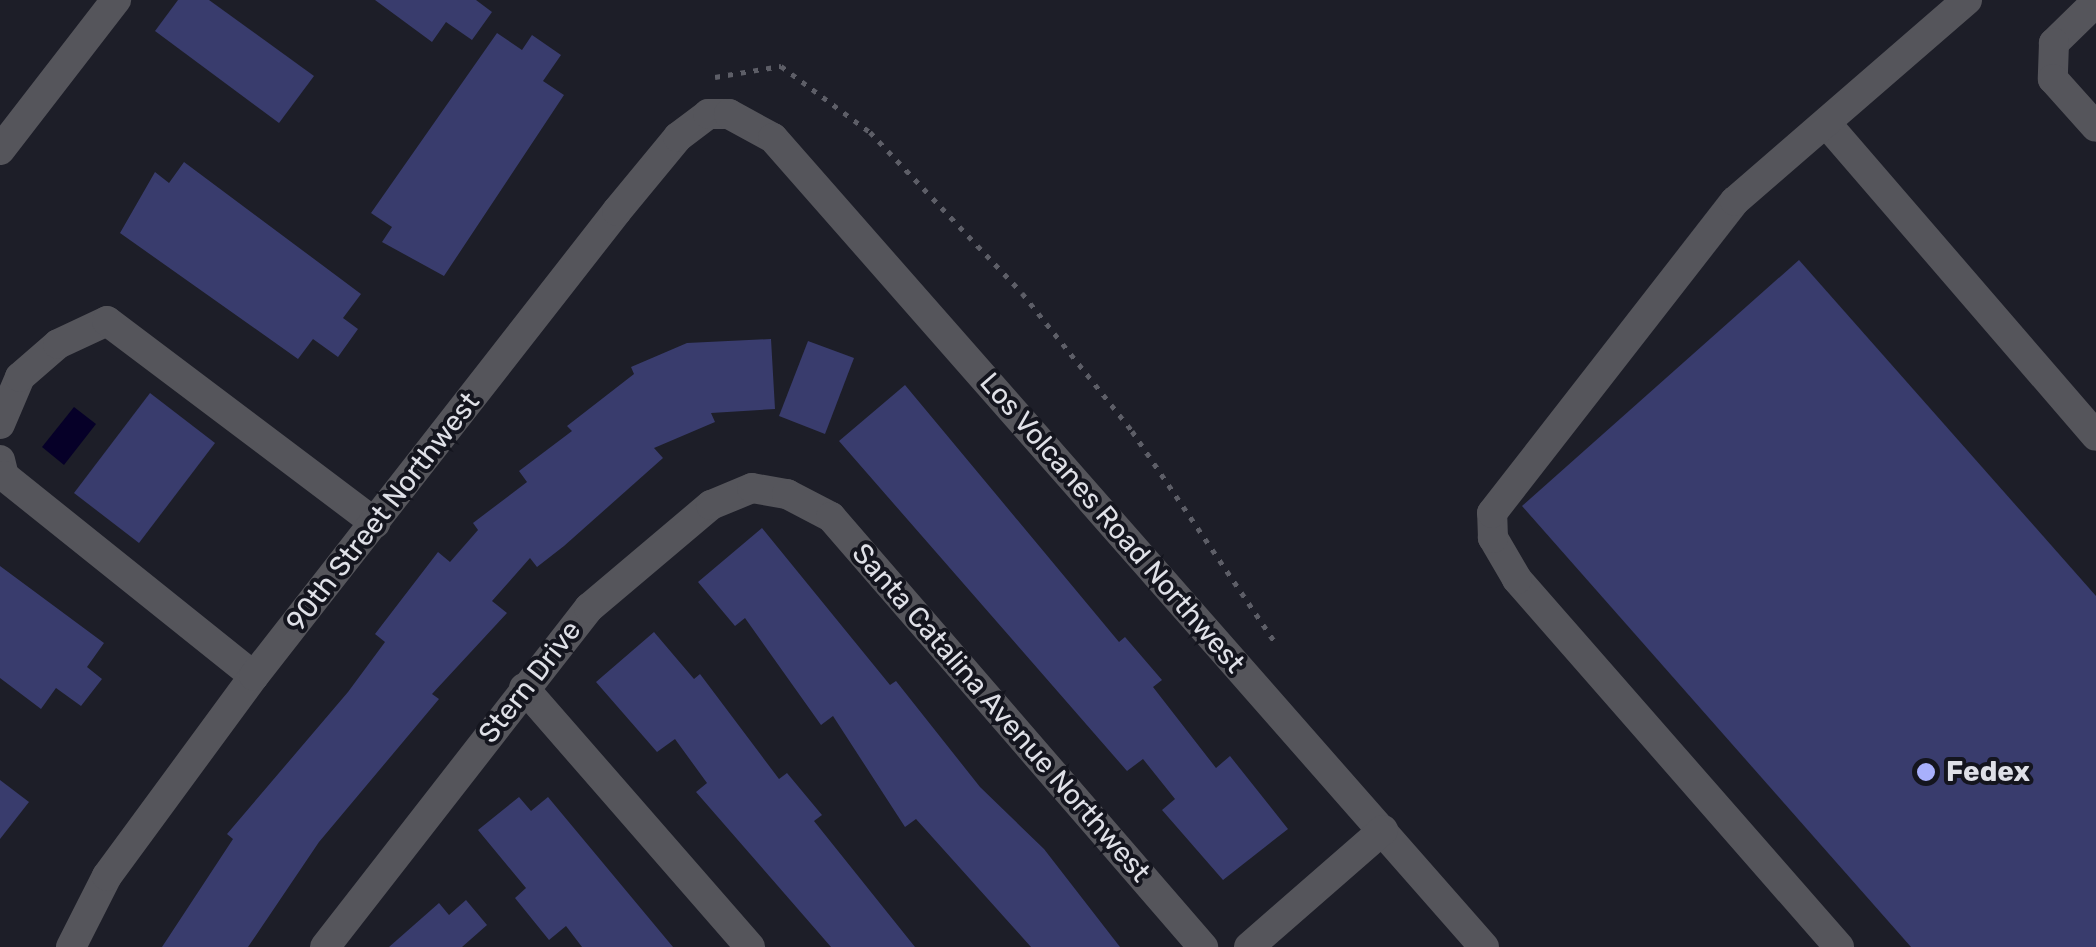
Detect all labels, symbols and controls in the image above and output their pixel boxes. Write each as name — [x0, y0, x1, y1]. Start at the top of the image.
street label: Los Volcanes Road Northwest — [972, 366, 1252, 680]
street label: 90th Street Northwest — [279, 386, 487, 638]
street label: Santa Catalina Avenue Northwest — [845, 537, 1157, 889]
street label: Stern Drive — [472, 614, 588, 750]
place label: Fedex — [1946, 755, 2030, 789]
marker: Fedex — [1915, 761, 1937, 783]

